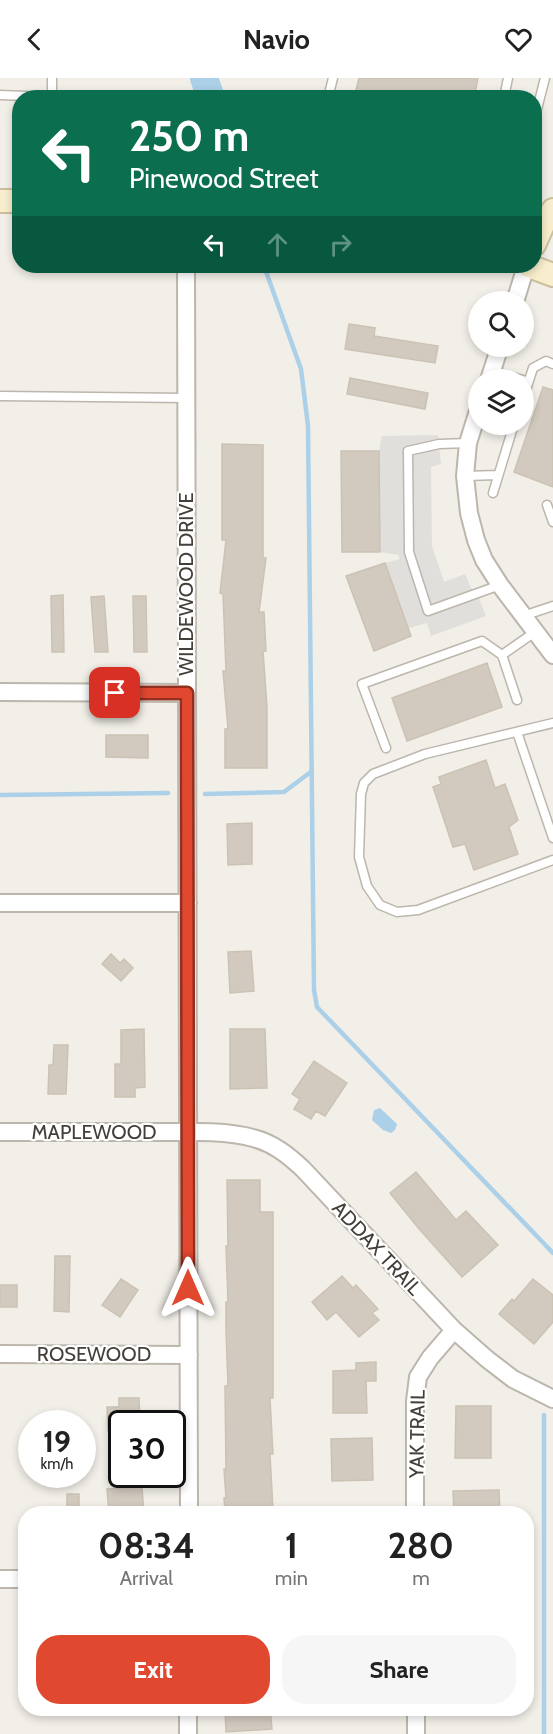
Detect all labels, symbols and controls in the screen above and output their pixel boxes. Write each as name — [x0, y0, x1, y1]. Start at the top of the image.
icon: back — [18, 23, 51, 56]
text: Navio — [243, 23, 310, 56]
icon: heart — [502, 23, 535, 56]
text: 250 m — [129, 110, 249, 162]
icon: left — [30, 114, 108, 192]
text: Pinewood Street — [129, 162, 319, 195]
icon: left — [198, 228, 231, 261]
icon: ahead — [261, 228, 294, 261]
icon: right — [324, 228, 357, 261]
map controls — [468, 291, 534, 435]
button: search — [468, 291, 534, 357]
button: layers — [468, 369, 534, 435]
street label: WILDEWOOD DRIVE — [174, 492, 198, 676]
pin — [89, 667, 140, 718]
icon: arrive — [98, 676, 131, 709]
street label: MAPLEWOOD — [31, 1120, 157, 1144]
street label: ADDAX TRAIL — [327, 1196, 427, 1300]
position arrow — [156, 1256, 220, 1320]
street label: ROSEWOOD — [37, 1342, 151, 1366]
street label: YAK TRAIL — [404, 1390, 430, 1479]
speed limit sign: 30 — [108, 1410, 186, 1488]
text: 19 — [43, 1423, 71, 1460]
text: km/h — [41, 1455, 73, 1473]
text: 08:34 — [98, 1523, 195, 1567]
text: 1 — [285, 1523, 298, 1567]
text: 280 — [388, 1523, 454, 1567]
text: Arrival — [120, 1566, 173, 1590]
text: min — [275, 1566, 308, 1590]
text: m — [412, 1566, 430, 1590]
button: Exit — [36, 1635, 270, 1704]
button: Share — [282, 1635, 516, 1704]

